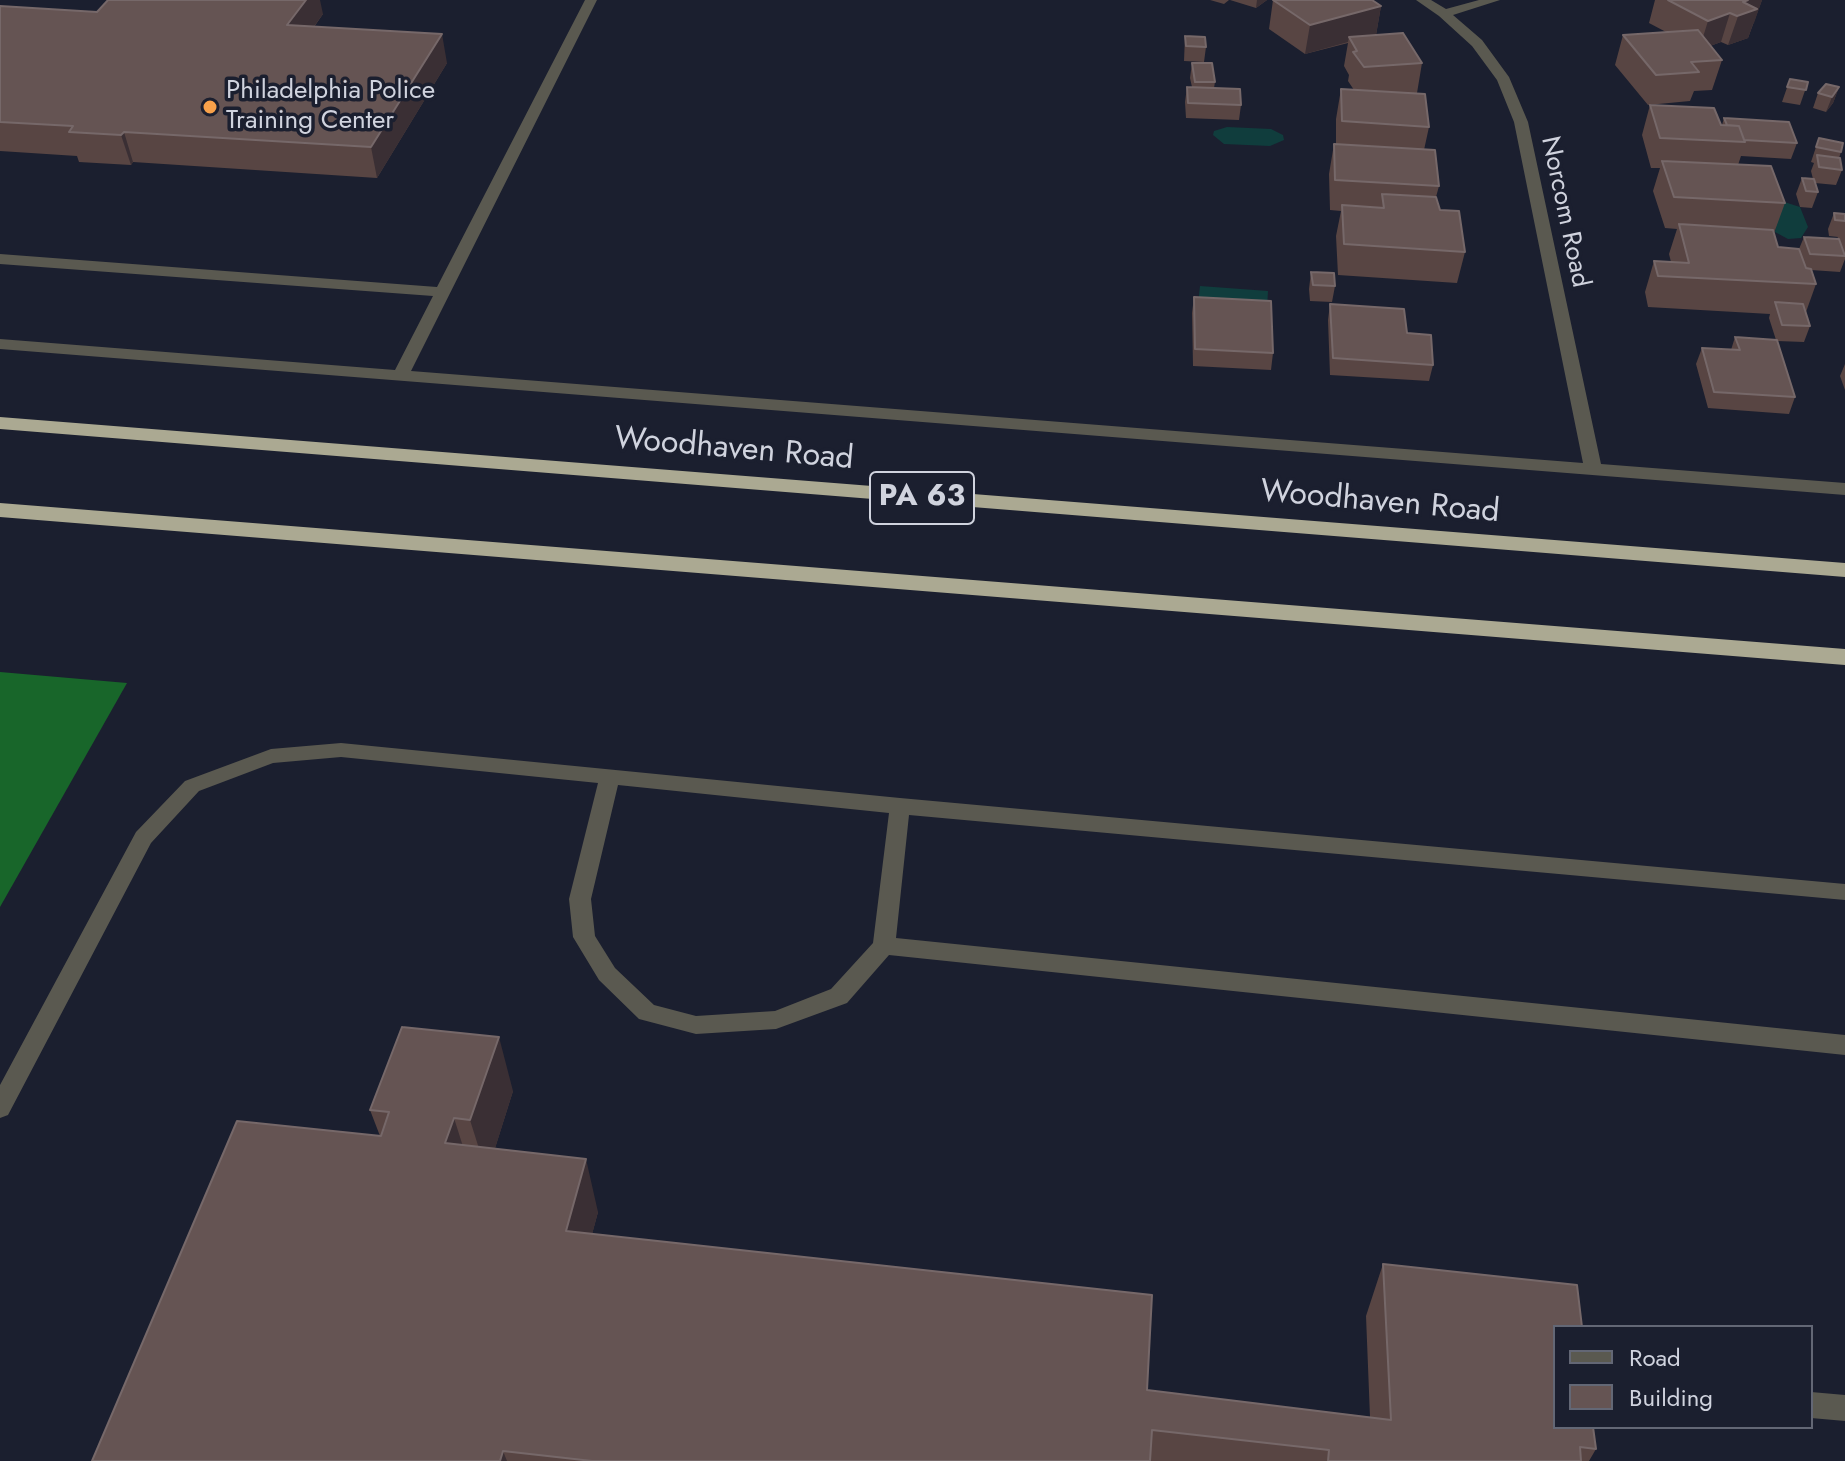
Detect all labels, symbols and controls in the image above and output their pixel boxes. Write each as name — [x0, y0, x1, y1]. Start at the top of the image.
place label: Philadelphia Police Training Center — [226, 76, 435, 138]
marker: Philadelphia Police Training Center — [201, 98, 219, 116]
street label: Norcom Road — [1533, 134, 1595, 290]
street label: Woodhaven Road — [613, 420, 855, 480]
road number: PA 63 — [870, 472, 974, 524]
street label: Woodhaven Road — [1259, 473, 1501, 533]
legend — [1553, 1325, 1813, 1429]
text: Road — [1629, 1340, 1681, 1375]
text: Building — [1629, 1380, 1713, 1415]

